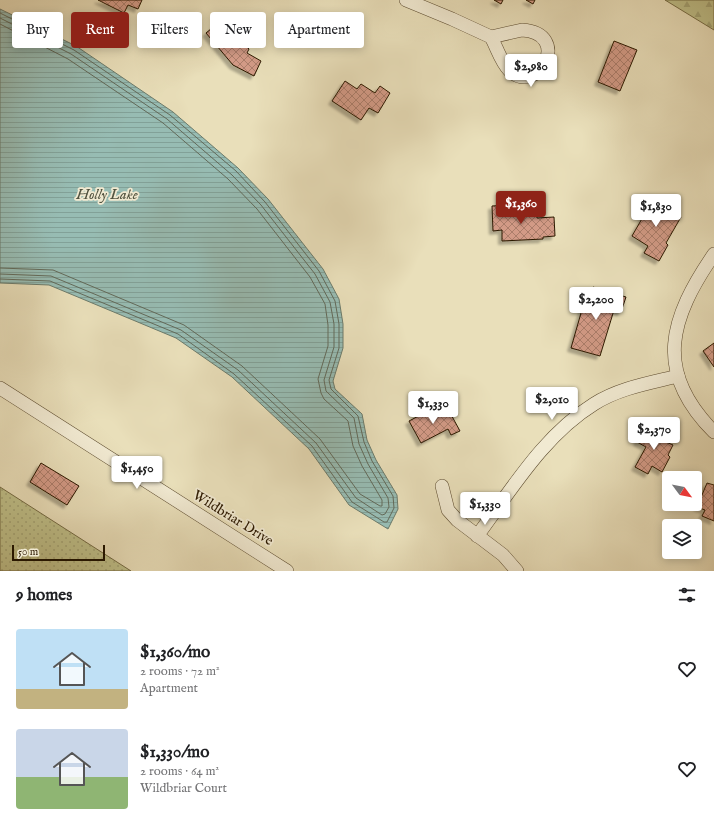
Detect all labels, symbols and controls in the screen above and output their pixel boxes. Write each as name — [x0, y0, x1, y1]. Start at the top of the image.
chip: Buy — [12, 12, 63, 48]
chip: Rent — [71, 12, 129, 48]
chip: Filters — [137, 12, 202, 48]
chip: New — [210, 12, 266, 48]
chip: Apartment — [274, 12, 364, 48]
pin: $2,980 — [498, 54, 564, 88]
text: $2,980 — [514, 58, 548, 75]
water label: Holly Lake — [75, 185, 138, 204]
pin: $1,360 — [488, 191, 554, 225]
pin: $1,830 — [623, 194, 689, 228]
text: $1,360 — [505, 195, 537, 212]
text: $1,830 — [640, 198, 672, 215]
pin: $2,200 — [563, 287, 629, 321]
text: $2,200 — [578, 291, 614, 308]
pin: $2,010 — [519, 387, 585, 421]
pin: $1,330 — [400, 391, 466, 425]
text: $2,010 — [535, 391, 569, 408]
text: $1,330 — [417, 395, 449, 412]
pin: $2,370 — [621, 417, 687, 451]
text: $2,370 — [637, 421, 671, 438]
pin: $1,450 — [104, 456, 170, 490]
text: $1,450 — [120, 460, 154, 477]
north arrow — [662, 471, 702, 511]
map controls — [662, 471, 702, 559]
street label: Wildbriar Drive — [189, 486, 277, 550]
pin: $1,330 — [452, 492, 518, 526]
text: $1,330 — [469, 496, 501, 513]
button: layers — [662, 519, 702, 559]
scale bar — [12, 543, 105, 562]
text: 50 m — [18, 545, 38, 559]
icon: filters — [676, 584, 698, 606]
text: 9 homes — [16, 585, 72, 606]
text: $1,360/mo — [140, 642, 210, 663]
icon: home — [48, 645, 96, 693]
icon: heart — [676, 658, 698, 680]
text: 2 rooms · 72 m² — [140, 663, 220, 680]
text: Apartment — [140, 680, 198, 697]
text: $1,330/mo — [140, 742, 209, 763]
icon: home — [48, 745, 96, 793]
icon: heart — [676, 758, 698, 780]
text: 2 rooms · 64 m² — [140, 763, 219, 780]
text: Wildbriar Court — [140, 780, 227, 797]

